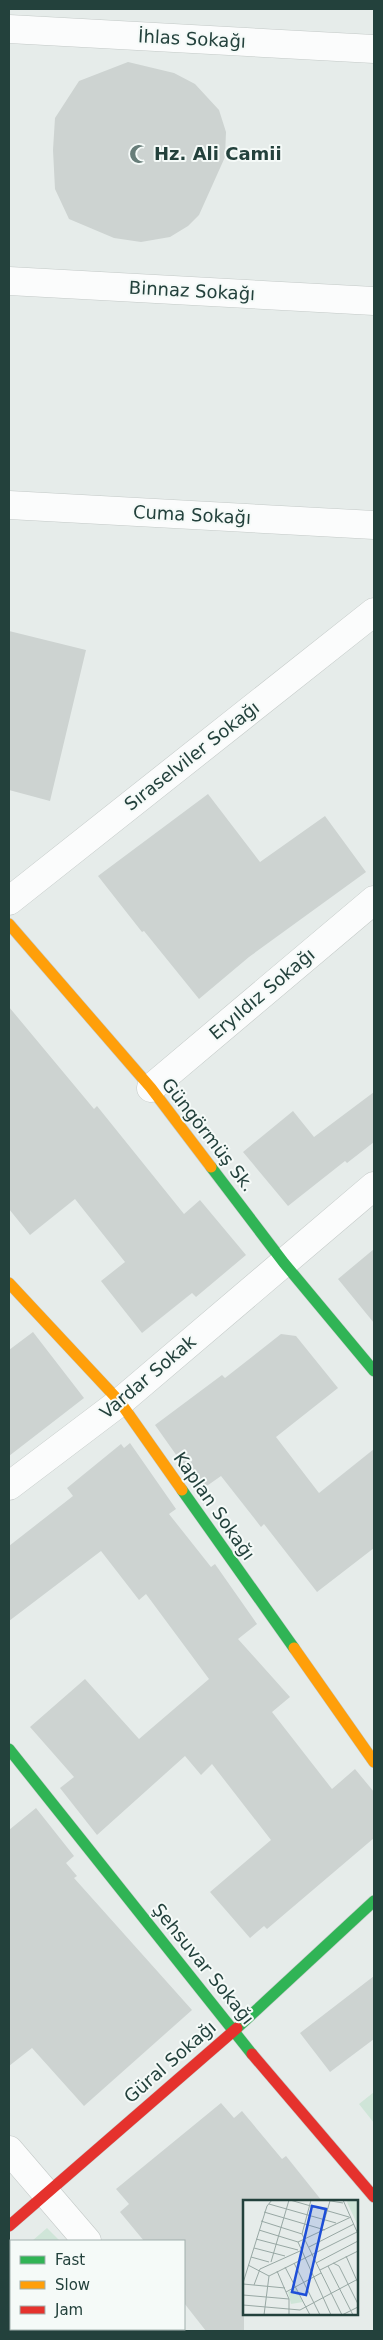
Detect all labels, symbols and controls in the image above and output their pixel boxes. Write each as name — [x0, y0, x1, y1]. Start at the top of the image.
street label: İhlas Sokağı — [138, 25, 246, 52]
mosque icon: Hz. Ali Camii — [128, 143, 150, 165]
place label: Hz. Ali Camii — [154, 143, 282, 164]
street label: Binnaz Sokağı — [128, 277, 256, 304]
street label: Cuma Sokağı — [132, 501, 252, 528]
street label: Sıraselviler Sokağı — [120, 696, 263, 815]
street label: Eryıldız Sokağı — [205, 943, 319, 1044]
street label: Güngörmüş Sk. — [158, 1074, 259, 1195]
street label: Vardar Sokak — [95, 1330, 200, 1423]
street label: Kaplan Sokağı — [169, 1448, 259, 1564]
street label: Şehsuvar Sokağı — [148, 1899, 259, 2028]
street label: Güral Sokağı — [120, 2016, 220, 2107]
inset map — [243, 2200, 358, 2315]
legend — [10, 2240, 185, 2330]
text: Fast — [55, 2251, 85, 2269]
text: Slow — [55, 2276, 90, 2294]
text: Jam — [54, 2301, 83, 2319]

